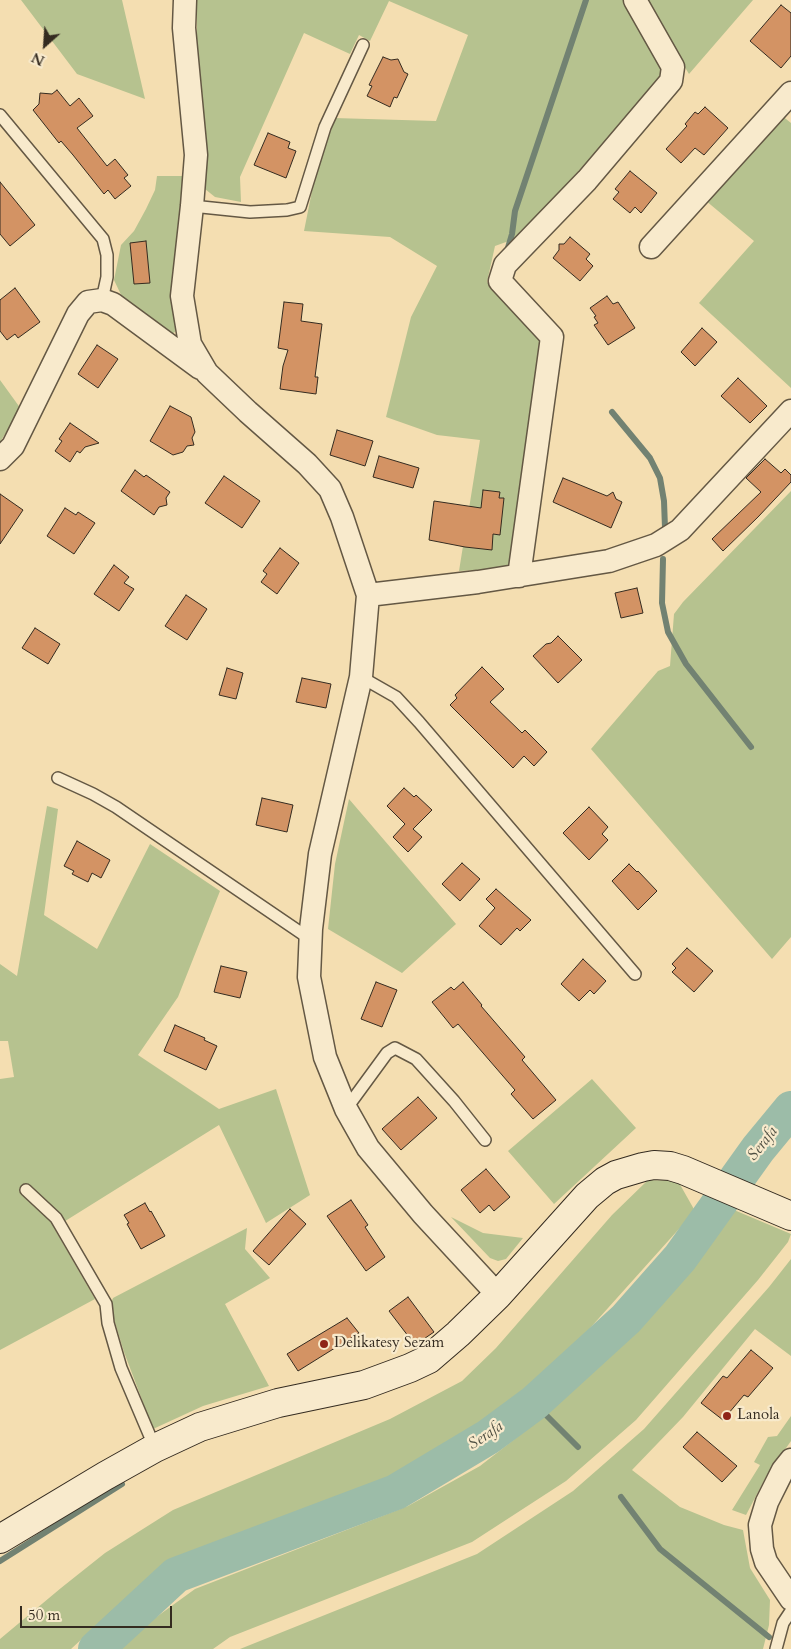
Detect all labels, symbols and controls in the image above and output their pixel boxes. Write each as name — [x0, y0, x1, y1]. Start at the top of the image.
north arrow — [20, 20, 70, 70]
text: N — [29, 48, 48, 70]
water label: Serafa — [744, 1123, 782, 1165]
place label: Delikatesy Sezam — [334, 1335, 444, 1353]
marker: Delikatesy Sezam — [318, 1338, 330, 1350]
place label: Lanola — [737, 1407, 779, 1425]
marker: Lanola — [721, 1410, 733, 1422]
water label: Serafa — [465, 1417, 507, 1455]
scale bar — [22, 1596, 175, 1628]
text: 50 m — [28, 1605, 60, 1625]

